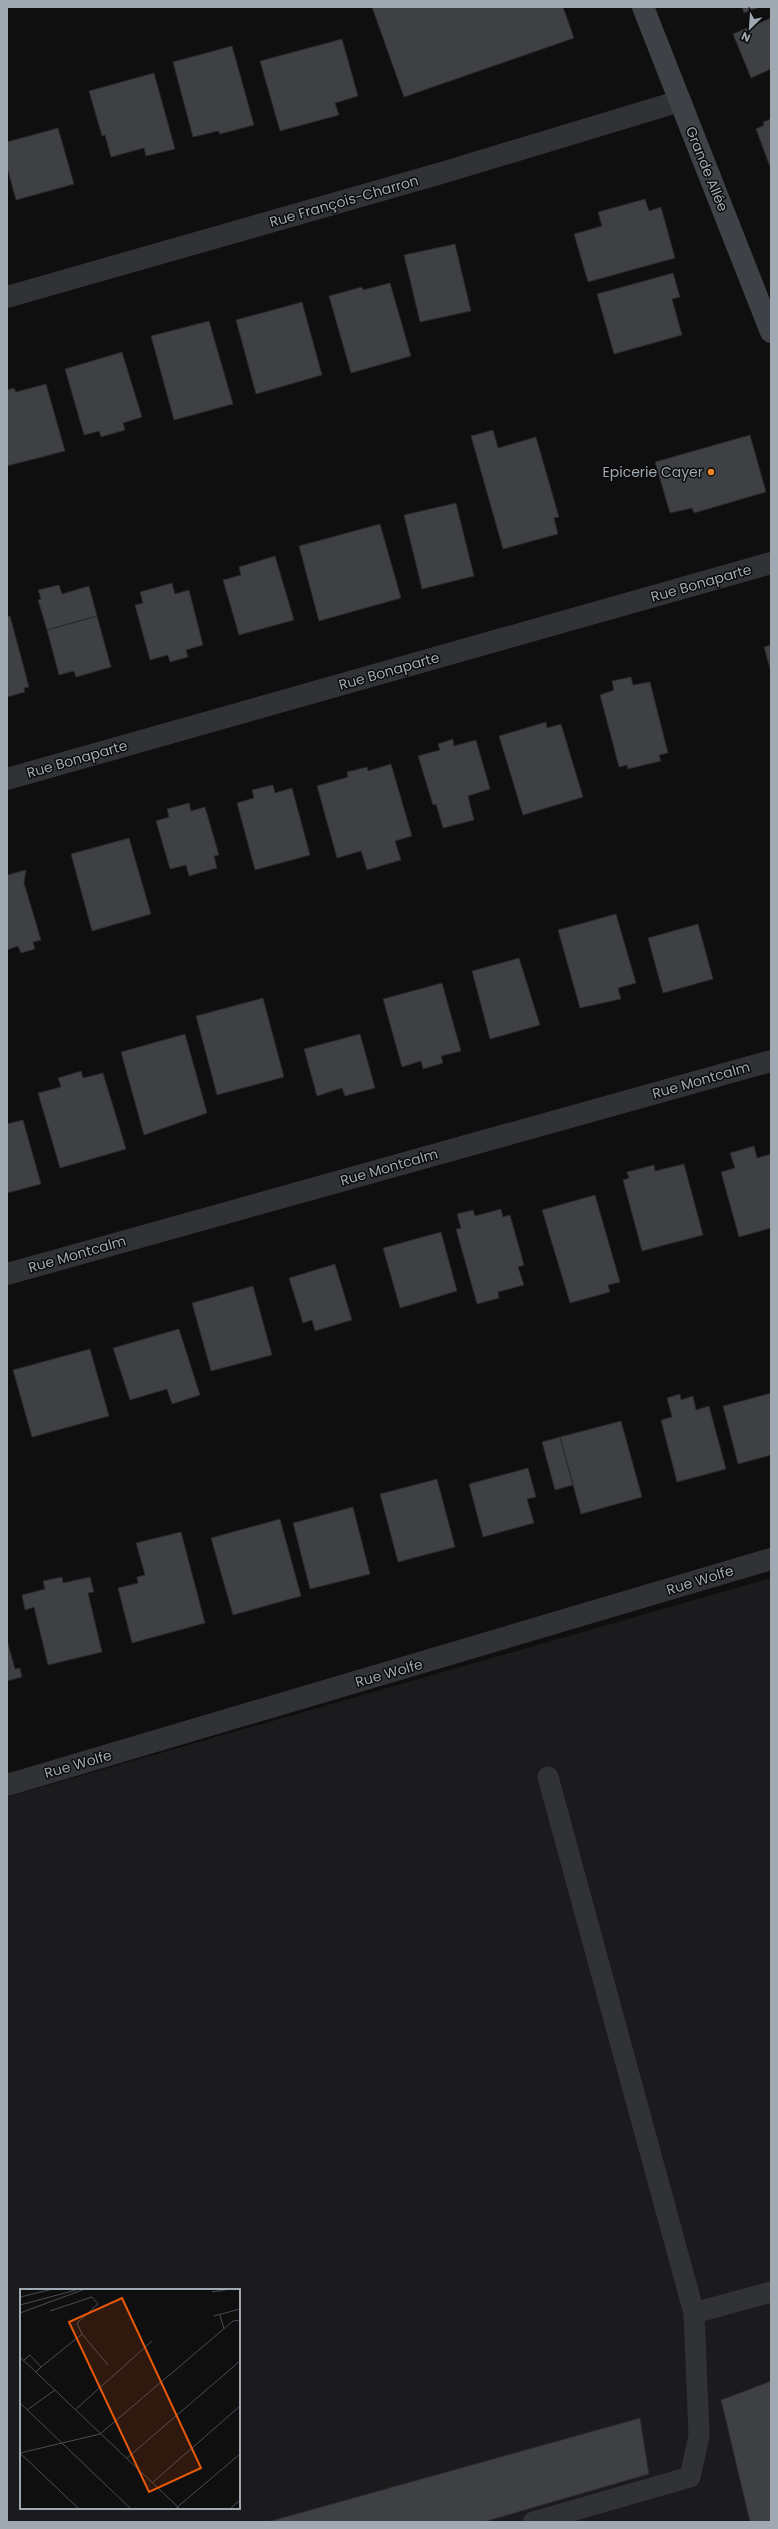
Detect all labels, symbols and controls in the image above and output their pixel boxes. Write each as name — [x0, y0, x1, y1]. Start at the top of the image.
north arrow — [730, 8, 770, 48]
text: N — [739, 28, 753, 46]
street label: Grande Allée — [681, 123, 733, 215]
street label: Rue François-Charron — [267, 170, 421, 232]
place label: Epicerie Cayer — [603, 462, 703, 482]
marker: Epicerie Cayer — [706, 467, 716, 477]
street label: Rue Bonaparte — [648, 559, 754, 607]
street label: Rue Bonaparte — [336, 647, 442, 695]
street label: Rue Bonaparte — [24, 735, 130, 783]
street label: Rue Montcalm — [650, 1056, 752, 1104]
street label: Rue Montcalm — [338, 1143, 440, 1191]
street label: Rue Montcalm — [26, 1230, 128, 1278]
street label: Rue Wolfe — [664, 1560, 736, 1600]
street label: Rue Wolfe — [353, 1654, 425, 1692]
street label: Rue Wolfe — [42, 1745, 114, 1783]
inset map — [20, 2289, 240, 2509]

